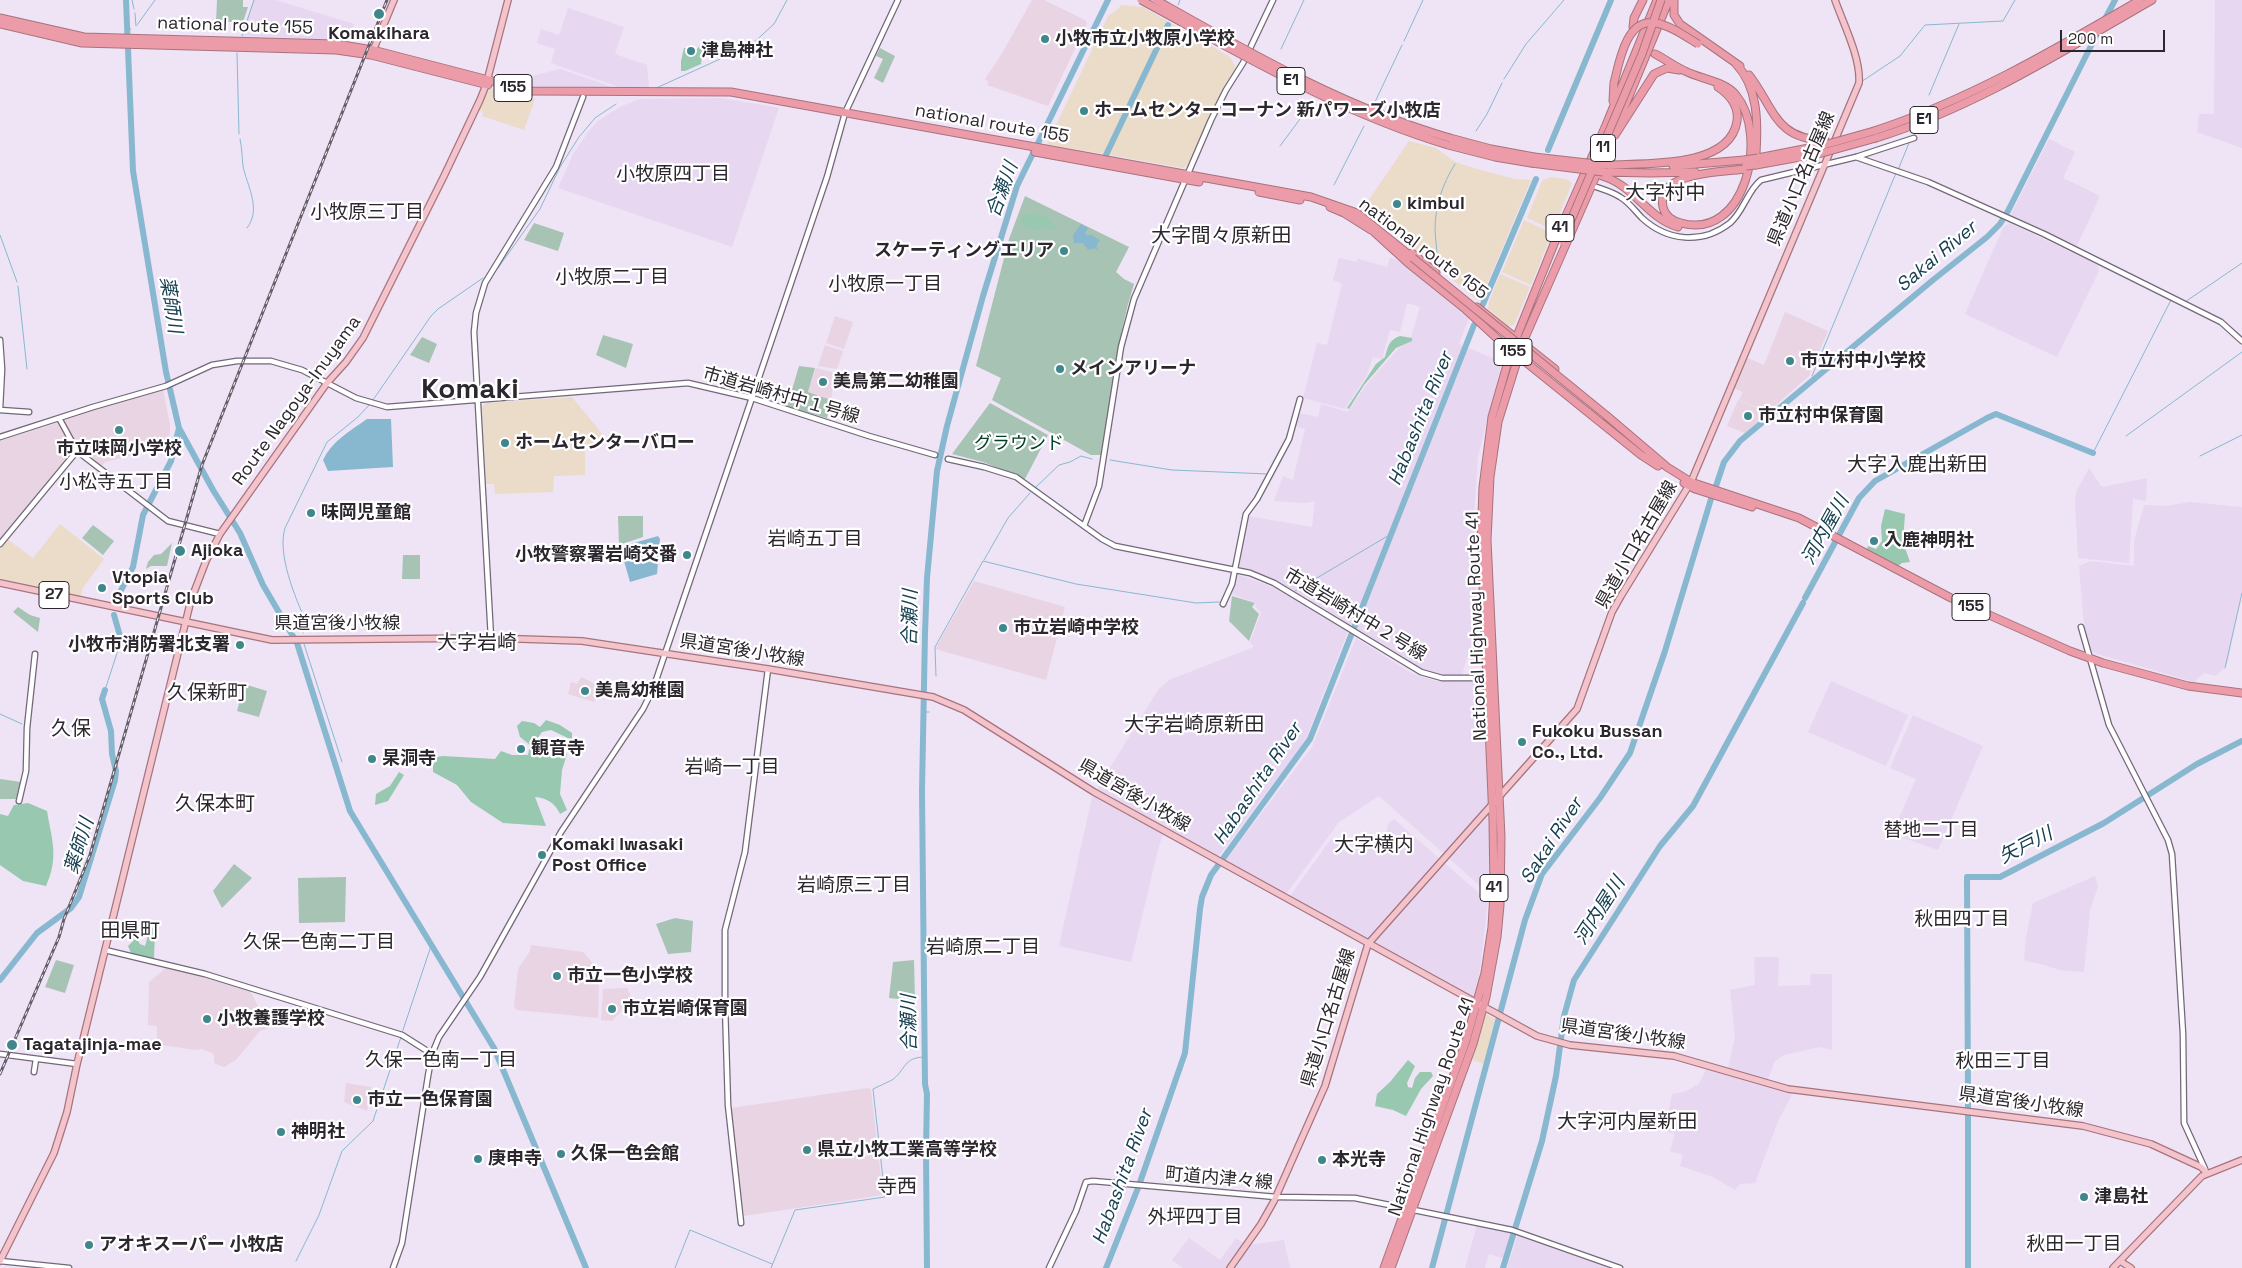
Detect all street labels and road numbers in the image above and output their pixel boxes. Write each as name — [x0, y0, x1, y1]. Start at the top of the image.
street label: national route 155 — [157, 12, 313, 40]
road number: E1 — [1277, 68, 1305, 94]
road number: 155 — [494, 75, 532, 102]
street label: national route 155 — [913, 100, 1071, 148]
road number: E1 — [1910, 106, 1938, 134]
street label: 県道小口名古屋線 — [1764, 109, 1840, 249]
road number: 11 — [1590, 134, 1616, 162]
street label: national route 155 — [1354, 193, 1492, 305]
road number: 41 — [1546, 214, 1574, 242]
street label: Route Nagoya-Inuyama — [228, 312, 366, 490]
road number: 155 — [1494, 338, 1532, 366]
street label: 市道岩崎村中１号線 — [700, 363, 862, 429]
street label: 県道小口名古屋線 — [1592, 477, 1682, 613]
street label: National Highway Route 41 — [1462, 511, 1492, 741]
street label: 市道岩崎村中２号線 — [1280, 564, 1430, 666]
road number: 27 — [39, 582, 69, 608]
road number: 155 — [1952, 594, 1990, 620]
street label: 県道宮後小牧線 — [274, 613, 400, 635]
street label: 県道宮後小牧線 — [678, 630, 806, 672]
street label: 県道宮後小牧線 — [1074, 755, 1194, 837]
road number: 41 — [1480, 874, 1508, 901]
street label: 県道小口名古屋線 — [1298, 946, 1360, 1090]
street label: National Highway Route 41 — [1384, 995, 1480, 1219]
street label: 県道宮後小牧線 — [1559, 1016, 1687, 1054]
street label: 県道宮後小牧線 — [1957, 1084, 2085, 1122]
street label: 町道内津々線 — [1164, 1164, 1274, 1194]

